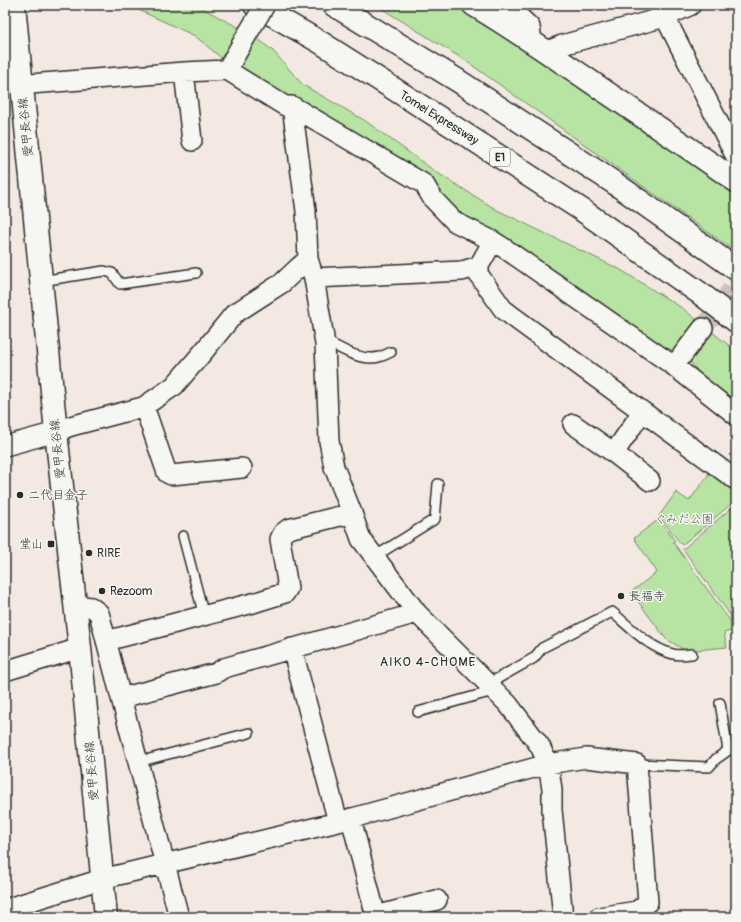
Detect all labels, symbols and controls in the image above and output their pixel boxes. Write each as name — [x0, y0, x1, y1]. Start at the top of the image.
street label: Tomei Expressway — [397, 88, 481, 148]
street label: 愛甲長谷線 — [15, 96, 37, 158]
road number: E1 — [490, 148, 510, 166]
street label: 愛甲長谷線 — [47, 418, 69, 480]
place label: 二代目金子 — [28, 488, 88, 503]
marker: 二代目金子 — [15, 490, 25, 500]
park label: ぐみだ公園 — [654, 512, 714, 527]
place label: 堂山 — [19, 537, 43, 552]
marker: 堂山 — [46, 539, 56, 549]
place label: RIRE — [97, 546, 121, 561]
marker: RIRE — [84, 548, 94, 558]
place label: Rezoom — [110, 584, 153, 599]
marker: Rezoom — [97, 586, 107, 596]
place label: 長福寺 — [629, 589, 665, 604]
marker: 長福寺 — [616, 591, 626, 601]
district label: AIKO 4-CHOME — [380, 654, 476, 670]
street label: 愛甲長谷線 — [82, 740, 102, 802]

